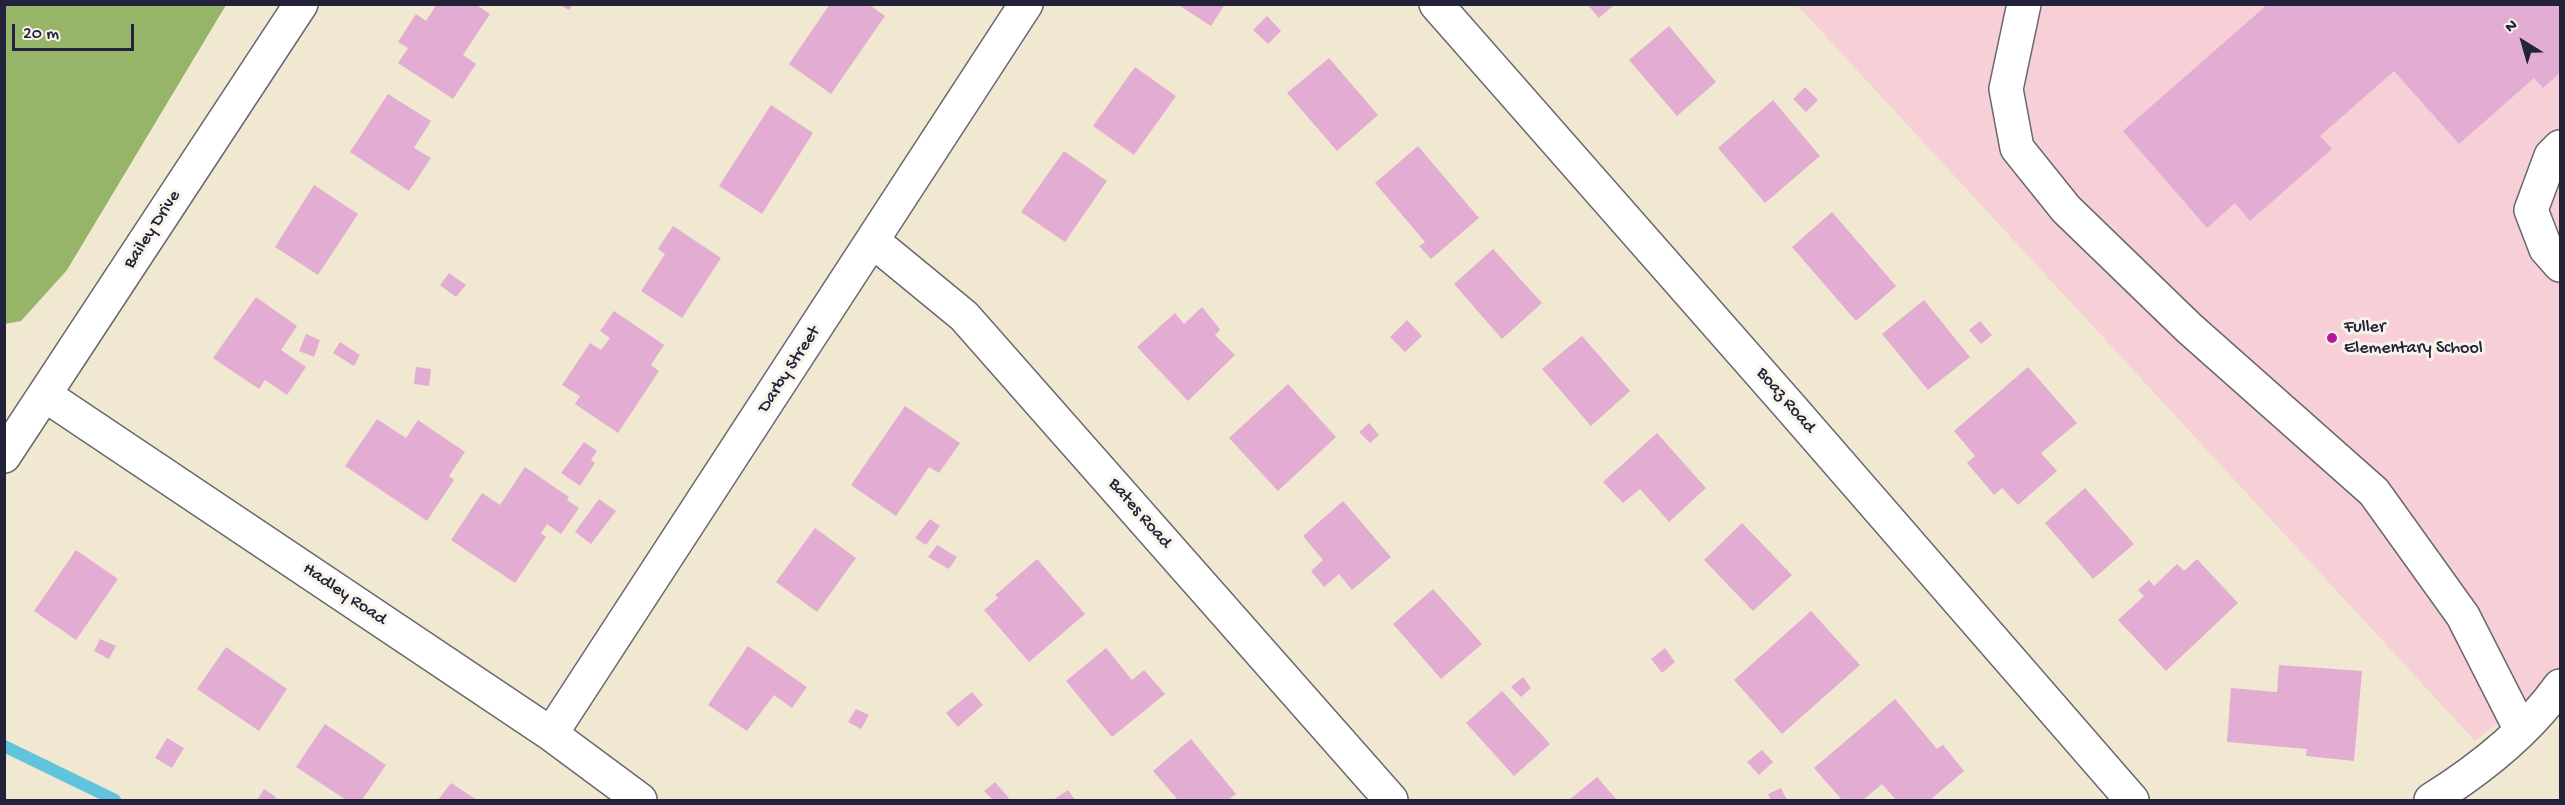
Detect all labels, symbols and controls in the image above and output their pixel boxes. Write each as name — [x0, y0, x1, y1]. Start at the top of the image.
scale bar — [15, 12, 136, 50]
north arrow — [2493, 12, 2553, 72]
text: N — [2502, 16, 2522, 38]
text: 20 m — [23, 24, 59, 45]
street label: Bailey Drive — [120, 187, 186, 273]
place label: Fuller Elementary School — [2344, 317, 2483, 360]
street label: Darby Street — [754, 323, 826, 417]
marker: Fuller Elementary School — [2325, 331, 2339, 345]
street label: Boaz Road — [1751, 364, 1819, 438]
street label: Bates Road — [1103, 474, 1175, 554]
street label: Hadley Road — [298, 559, 390, 631]

